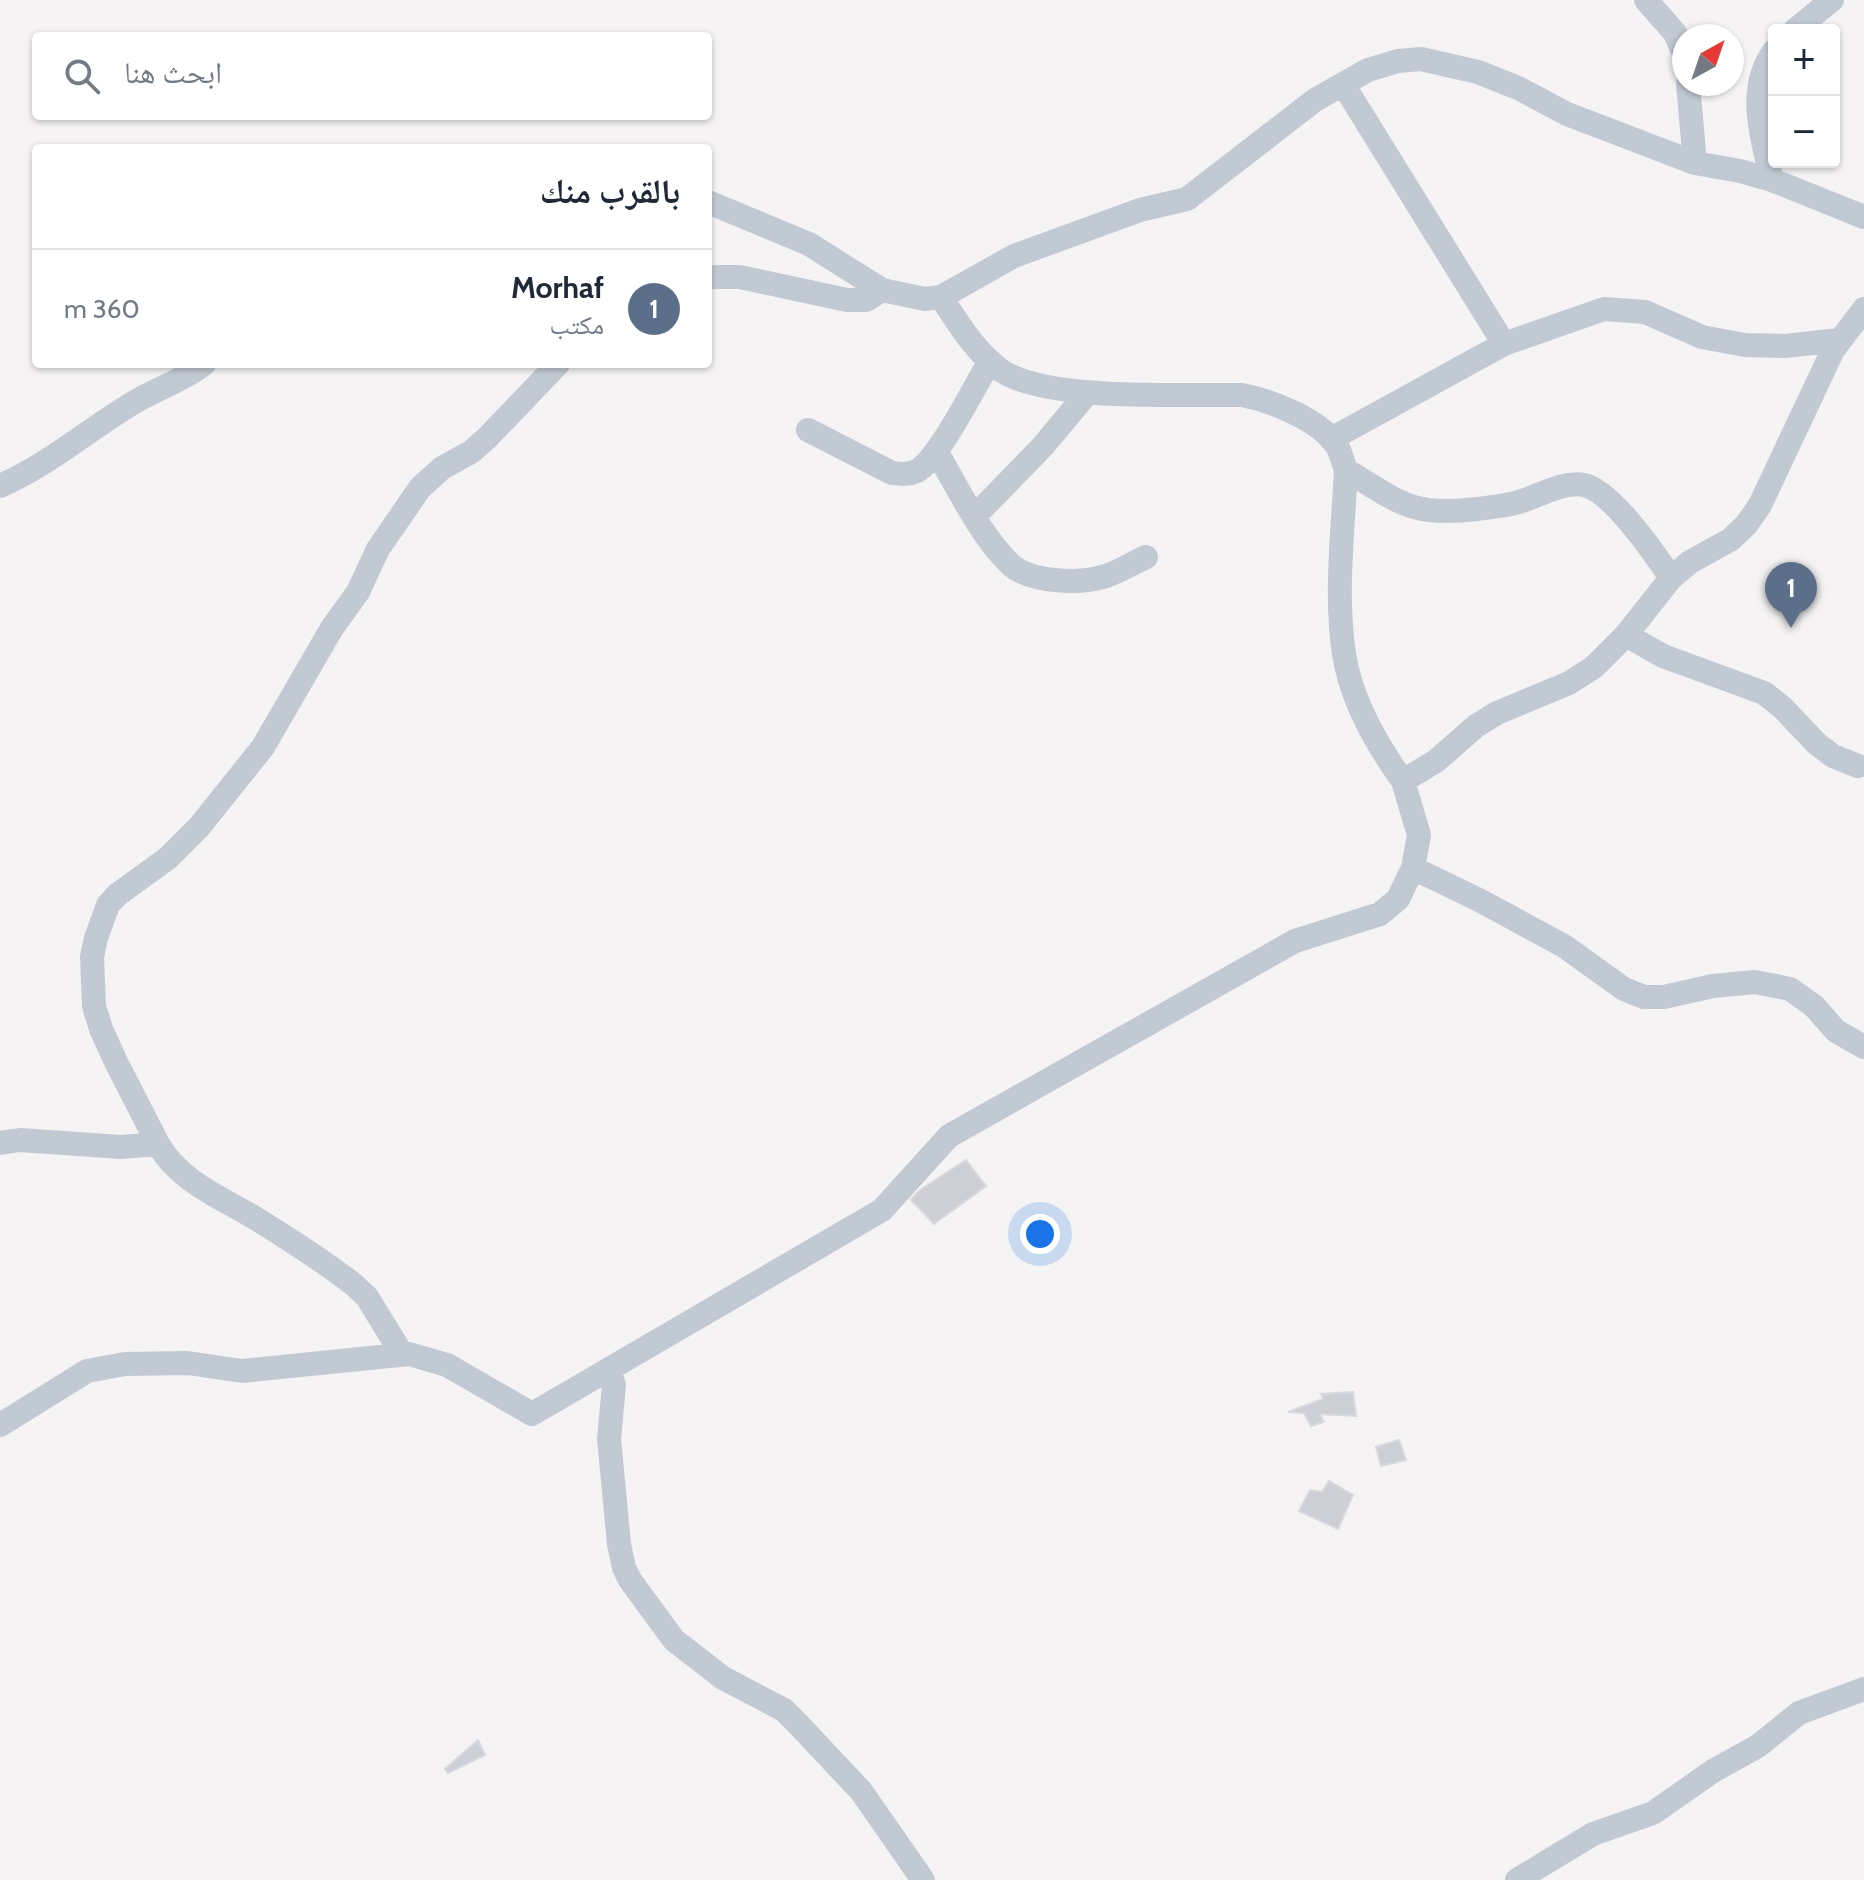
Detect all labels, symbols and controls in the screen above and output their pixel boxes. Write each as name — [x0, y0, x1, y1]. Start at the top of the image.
north arrow — [1672, 24, 1744, 96]
map controls — [1768, 24, 1840, 168]
button: + — [1768, 24, 1840, 96]
search box — [32, 32, 712, 120]
icon: search — [60, 54, 104, 98]
text: ابحث هنا — [124, 54, 222, 91]
button: − — [1768, 96, 1840, 168]
text: بالقرب منك — [540, 170, 680, 212]
text: Morhaf — [511, 269, 604, 306]
text: 360 m — [64, 293, 140, 325]
text: 1 — [649, 293, 659, 325]
text: مكتب — [550, 309, 604, 341]
pin: 1 — [1765, 562, 1817, 628]
your location — [1020, 1214, 1060, 1254]

